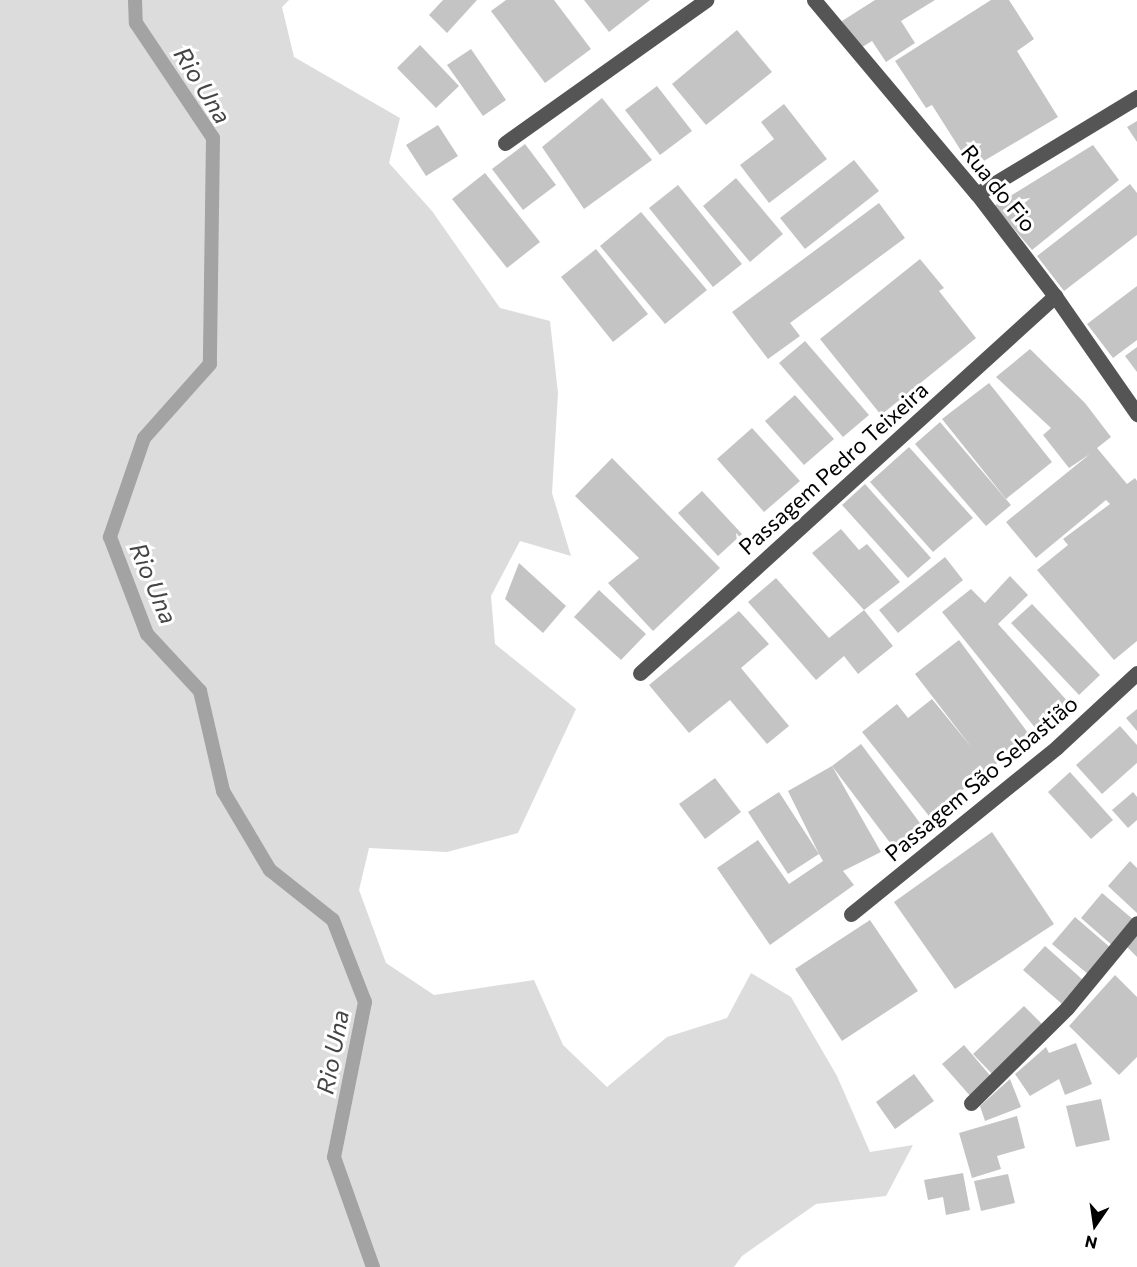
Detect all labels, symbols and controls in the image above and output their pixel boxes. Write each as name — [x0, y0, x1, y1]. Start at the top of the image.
water label: Rio Una — [168, 41, 238, 129]
street label: Rua do Fio — [956, 139, 1042, 237]
street label: Passagem Pedro Teixeira — [733, 376, 933, 560]
water label: Rio Una — [124, 538, 184, 628]
street label: Passagem São Sebastião — [879, 690, 1083, 866]
water label: Rio Una — [310, 1008, 354, 1096]
north arrow — [1065, 1195, 1125, 1255]
text: N — [1083, 1232, 1099, 1254]

